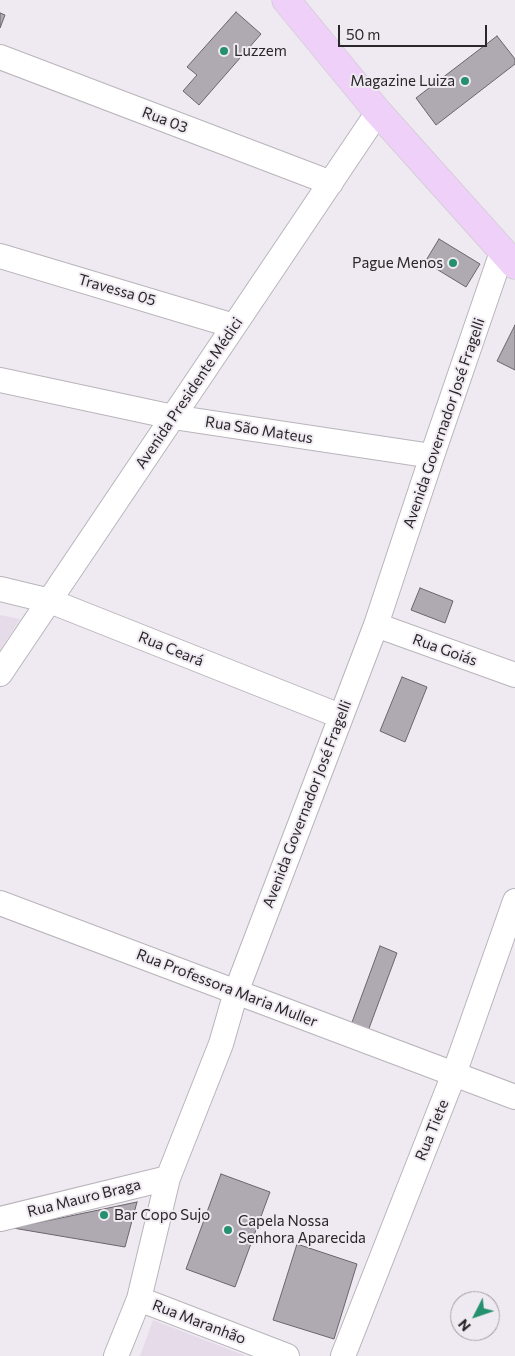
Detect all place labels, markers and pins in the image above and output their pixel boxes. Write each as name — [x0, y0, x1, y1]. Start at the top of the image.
place label: Luzzem — [234, 42, 287, 60]
marker: Luzzem — [218, 45, 230, 57]
place label: Magazine Luiza — [350, 72, 455, 90]
marker: Magazine Luiza — [459, 75, 471, 87]
place label: Pague Menos — [352, 254, 443, 272]
marker: Pague Menos — [447, 257, 459, 269]
place label: Bar Copo Sujo — [114, 1206, 210, 1224]
marker: Bar Copo Sujo — [98, 1209, 110, 1221]
place label: Capela Nossa Senhora Aparecida — [238, 1212, 366, 1247]
marker: Capela Nossa Senhora Aparecida — [222, 1224, 234, 1236]

